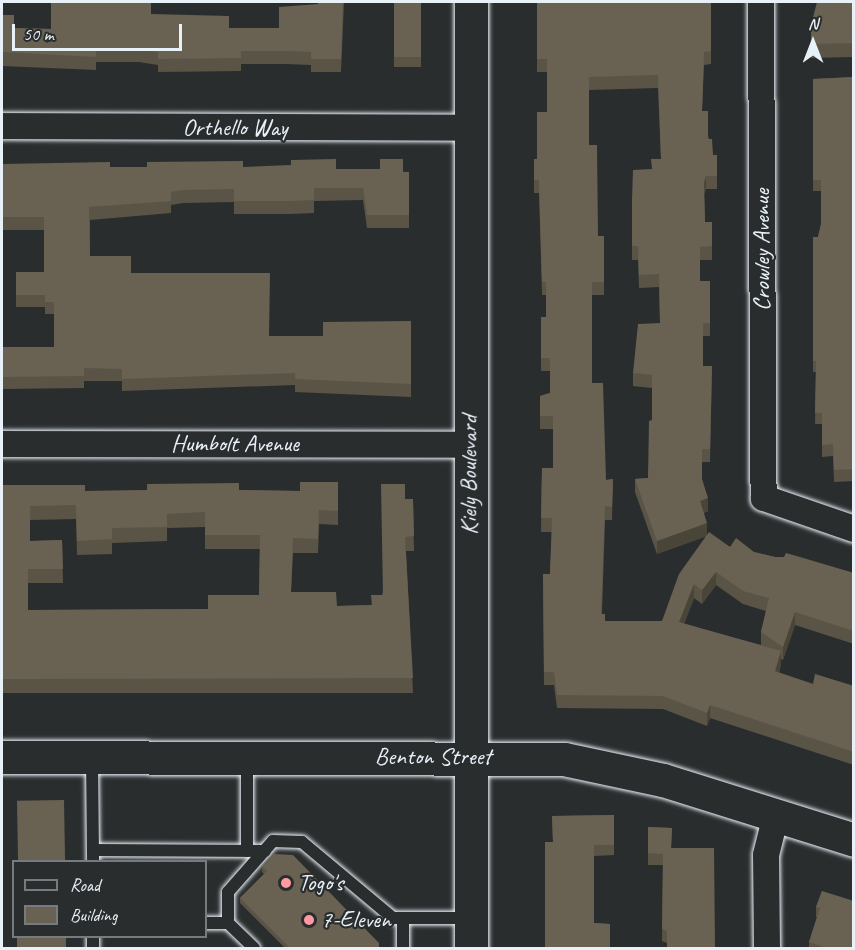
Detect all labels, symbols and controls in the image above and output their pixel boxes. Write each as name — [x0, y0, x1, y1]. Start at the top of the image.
scale bar — [15, 12, 184, 50]
north arrow — [783, 12, 843, 72]
text: N — [808, 14, 818, 34]
text: 50 m — [23, 23, 54, 45]
street label: Orthello Way — [182, 114, 288, 142]
street label: Crowley Avenue — [748, 189, 776, 311]
street label: Kiely Boulevard — [455, 415, 483, 535]
street label: Humbolt Avenue — [171, 430, 299, 458]
street label: Benton Street — [375, 743, 491, 771]
legend — [12, 860, 207, 938]
place label: Togo's — [298, 869, 343, 897]
text: Road — [70, 874, 100, 896]
marker: Togo's — [279, 876, 293, 890]
text: Building — [70, 904, 117, 926]
place label: 7-Eleven — [321, 906, 391, 934]
marker: 7-Eleven — [302, 913, 316, 927]

